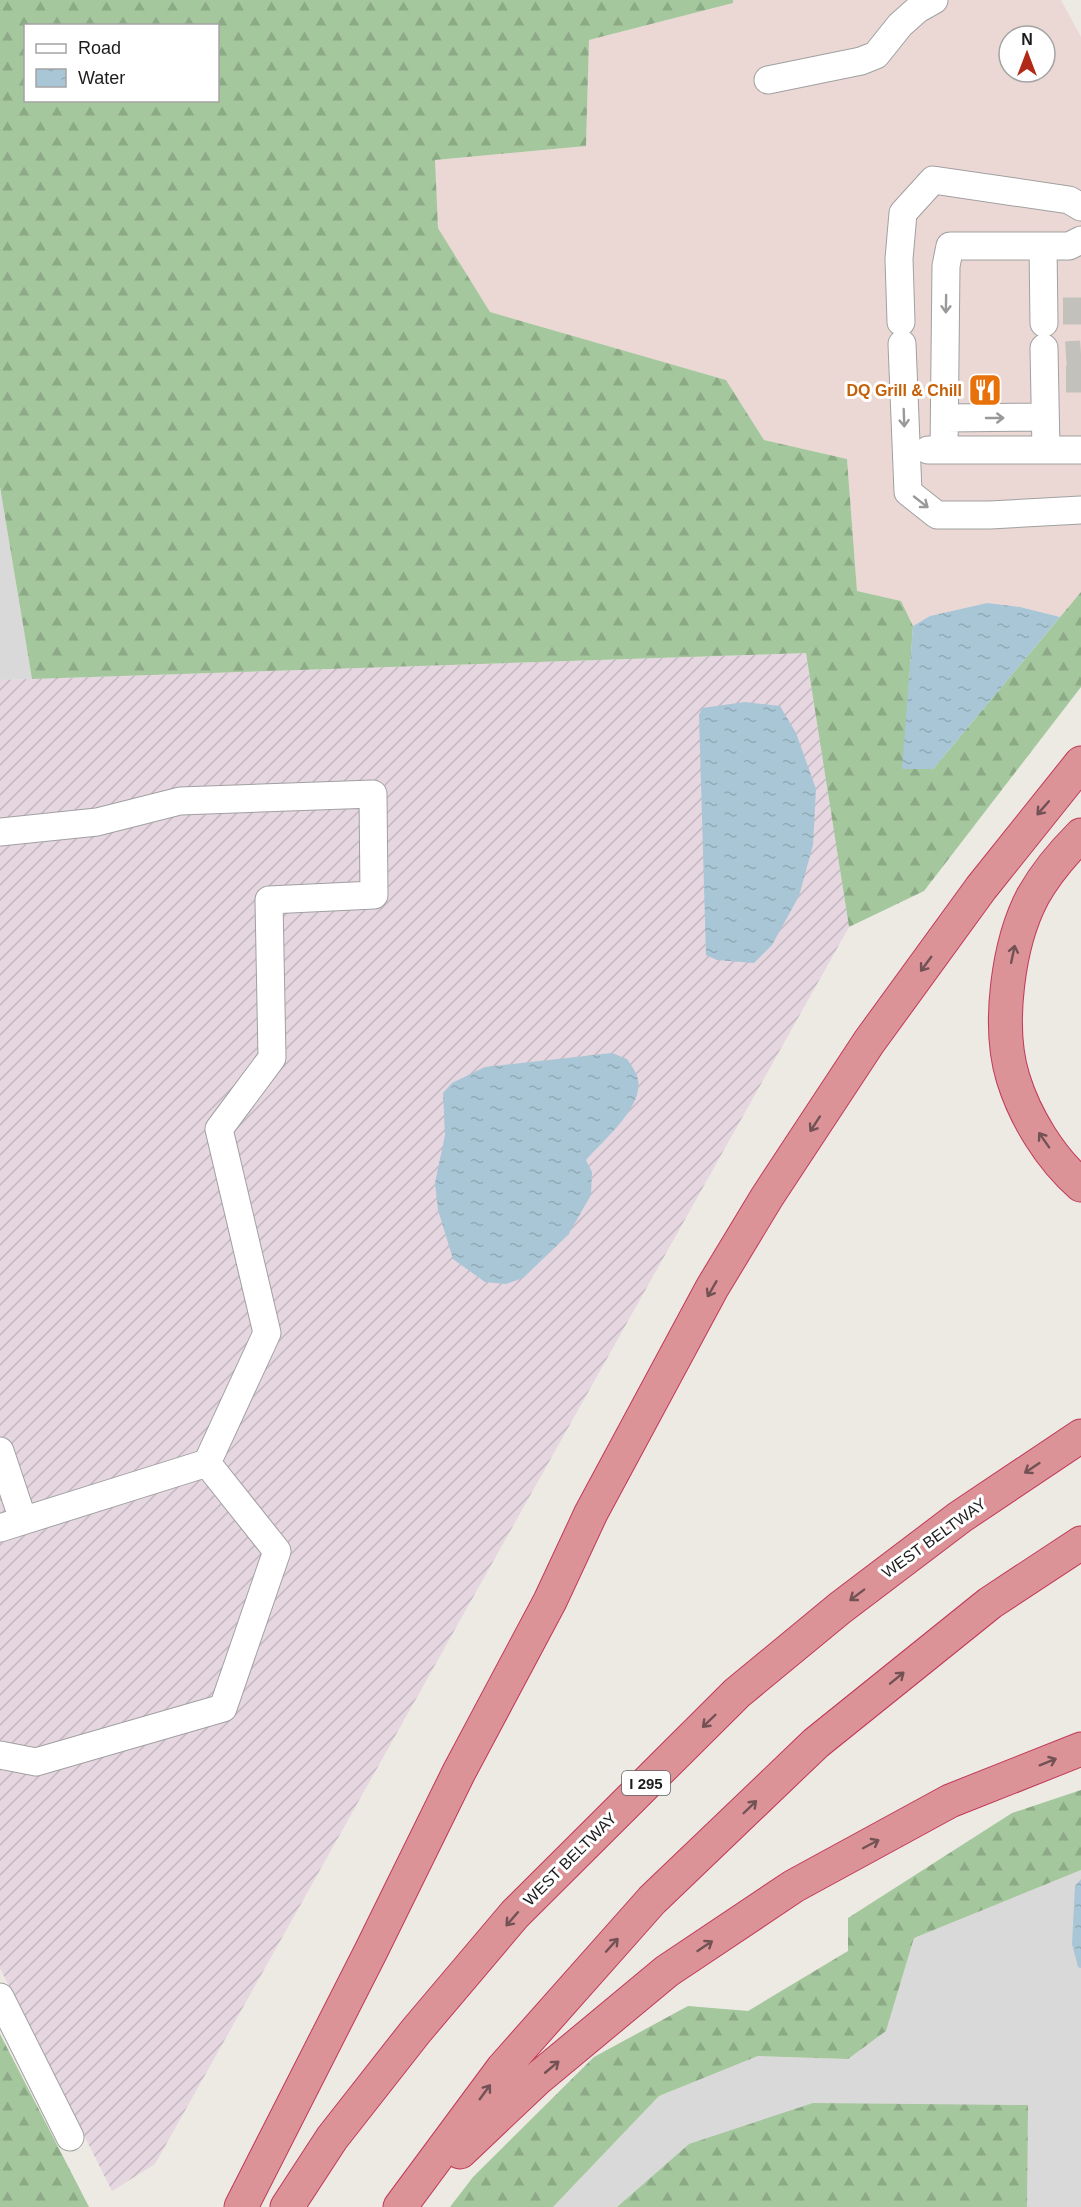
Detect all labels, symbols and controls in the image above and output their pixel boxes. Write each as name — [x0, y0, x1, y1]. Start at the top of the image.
legend — [24, 24, 219, 102]
north arrow — [997, 24, 1057, 84]
text: N — [1021, 31, 1033, 48]
text: Road — [78, 38, 121, 58]
text: Water — [78, 68, 125, 88]
one-way arrow — [940, 294, 952, 314]
restaurant icon: DQ Grill & Chill — [967, 372, 1003, 408]
place label: DQ Grill & Chill — [846, 382, 962, 399]
one-way arrow — [899, 408, 910, 428]
one-way arrow — [984, 412, 1004, 424]
one-way arrow — [912, 496, 928, 509]
one-way arrow — [1037, 800, 1050, 816]
one-way arrow — [1008, 944, 1019, 964]
one-way arrow — [920, 955, 932, 971]
one-way arrow — [809, 1115, 821, 1132]
one-way arrow — [1038, 1132, 1050, 1149]
one-way arrow — [705, 1280, 717, 1297]
one-way arrow — [1024, 1462, 1041, 1475]
street label: WEST BELTWAY — [879, 1495, 989, 1581]
one-way arrow — [850, 1588, 866, 1601]
one-way arrow — [888, 1672, 904, 1685]
one-way arrow — [701, 1714, 716, 1728]
one-way arrow — [1038, 1756, 1056, 1767]
road number: I 295 — [622, 1771, 670, 1795]
one-way arrow — [742, 1799, 757, 1814]
street label: WEST BELTWAY — [520, 1809, 620, 1909]
one-way arrow — [862, 1838, 879, 1850]
one-way arrow — [505, 1911, 519, 1926]
one-way arrow — [605, 1938, 619, 1953]
one-way arrow — [696, 1939, 713, 1951]
one-way arrow — [544, 2060, 560, 2073]
one-way arrow — [479, 2085, 491, 2101]

